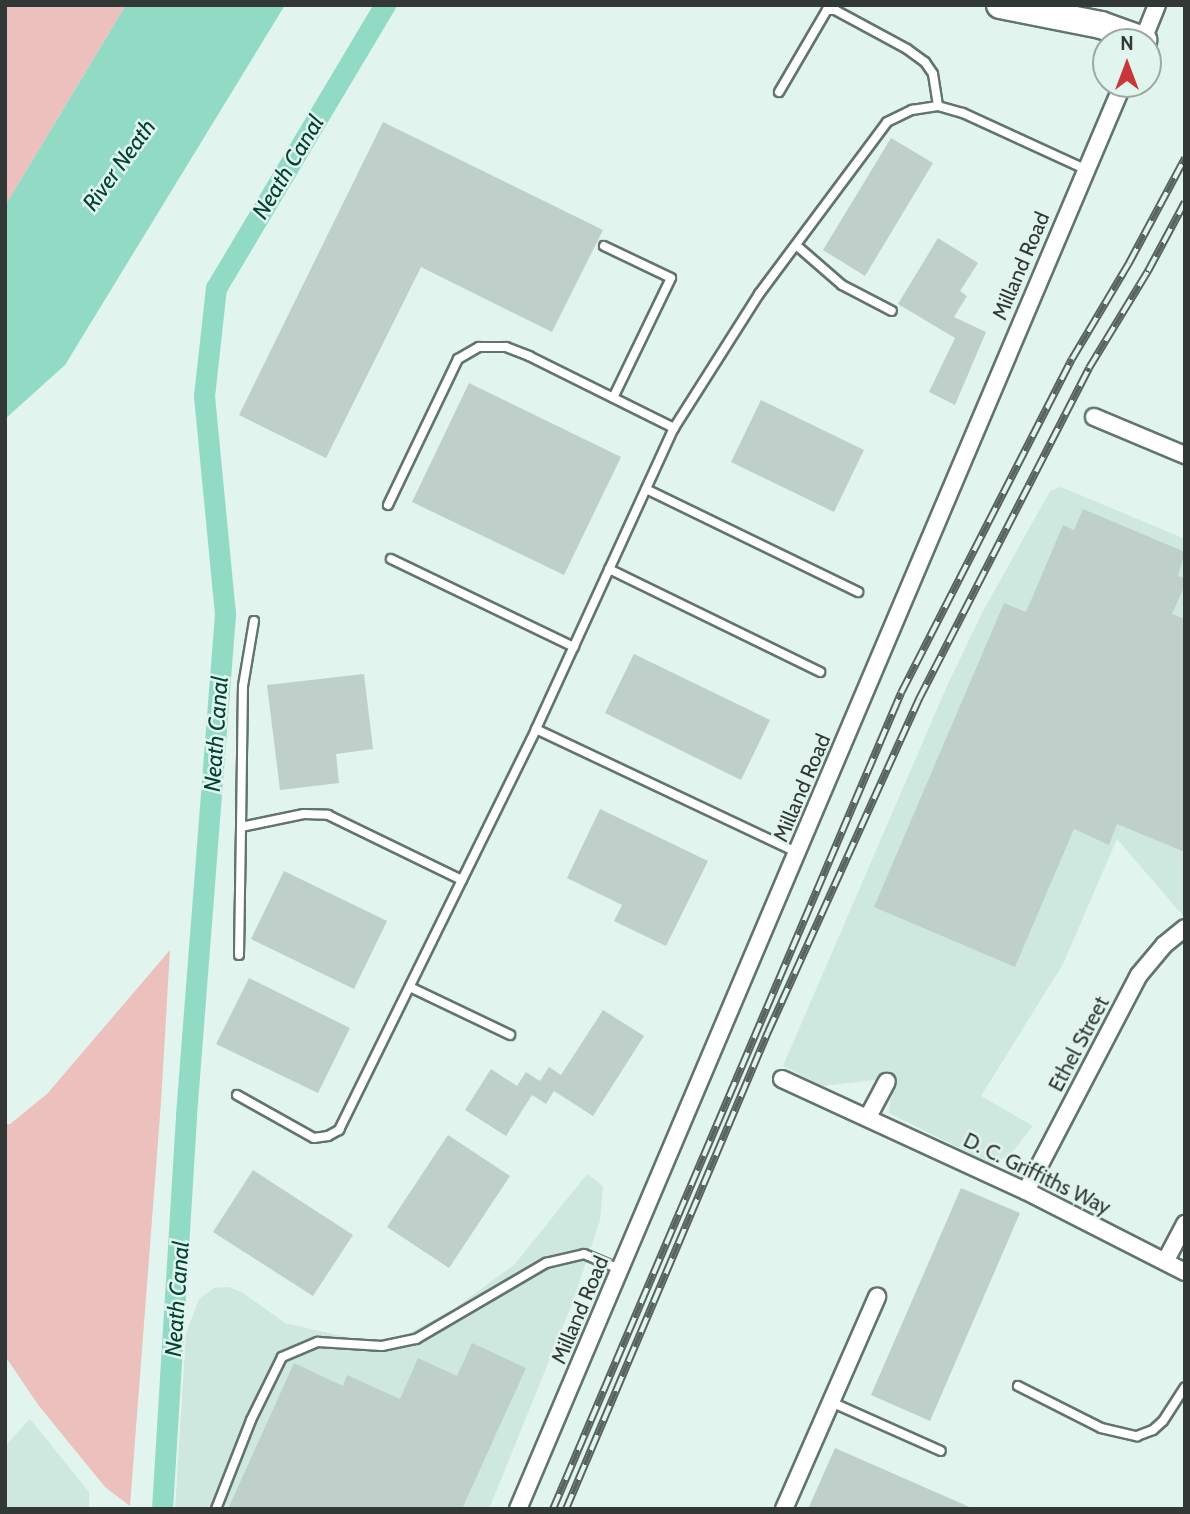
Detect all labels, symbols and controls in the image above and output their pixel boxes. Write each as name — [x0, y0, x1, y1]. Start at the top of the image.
north arrow — [1092, 28, 1162, 98]
text: N — [1120, 32, 1134, 55]
water label: Neath Canal — [246, 110, 330, 224]
water label: River Neath — [77, 114, 161, 216]
street label: Milland Road — [987, 208, 1055, 324]
water label: Neath Canal — [198, 675, 234, 793]
street label: Milland Road — [768, 730, 836, 846]
street label: Ethel Street — [1043, 992, 1115, 1096]
street label: D. C. Griffiths Way — [959, 1127, 1115, 1221]
water label: Neath Canal — [159, 1240, 195, 1358]
street label: Milland Road — [546, 1252, 614, 1368]

